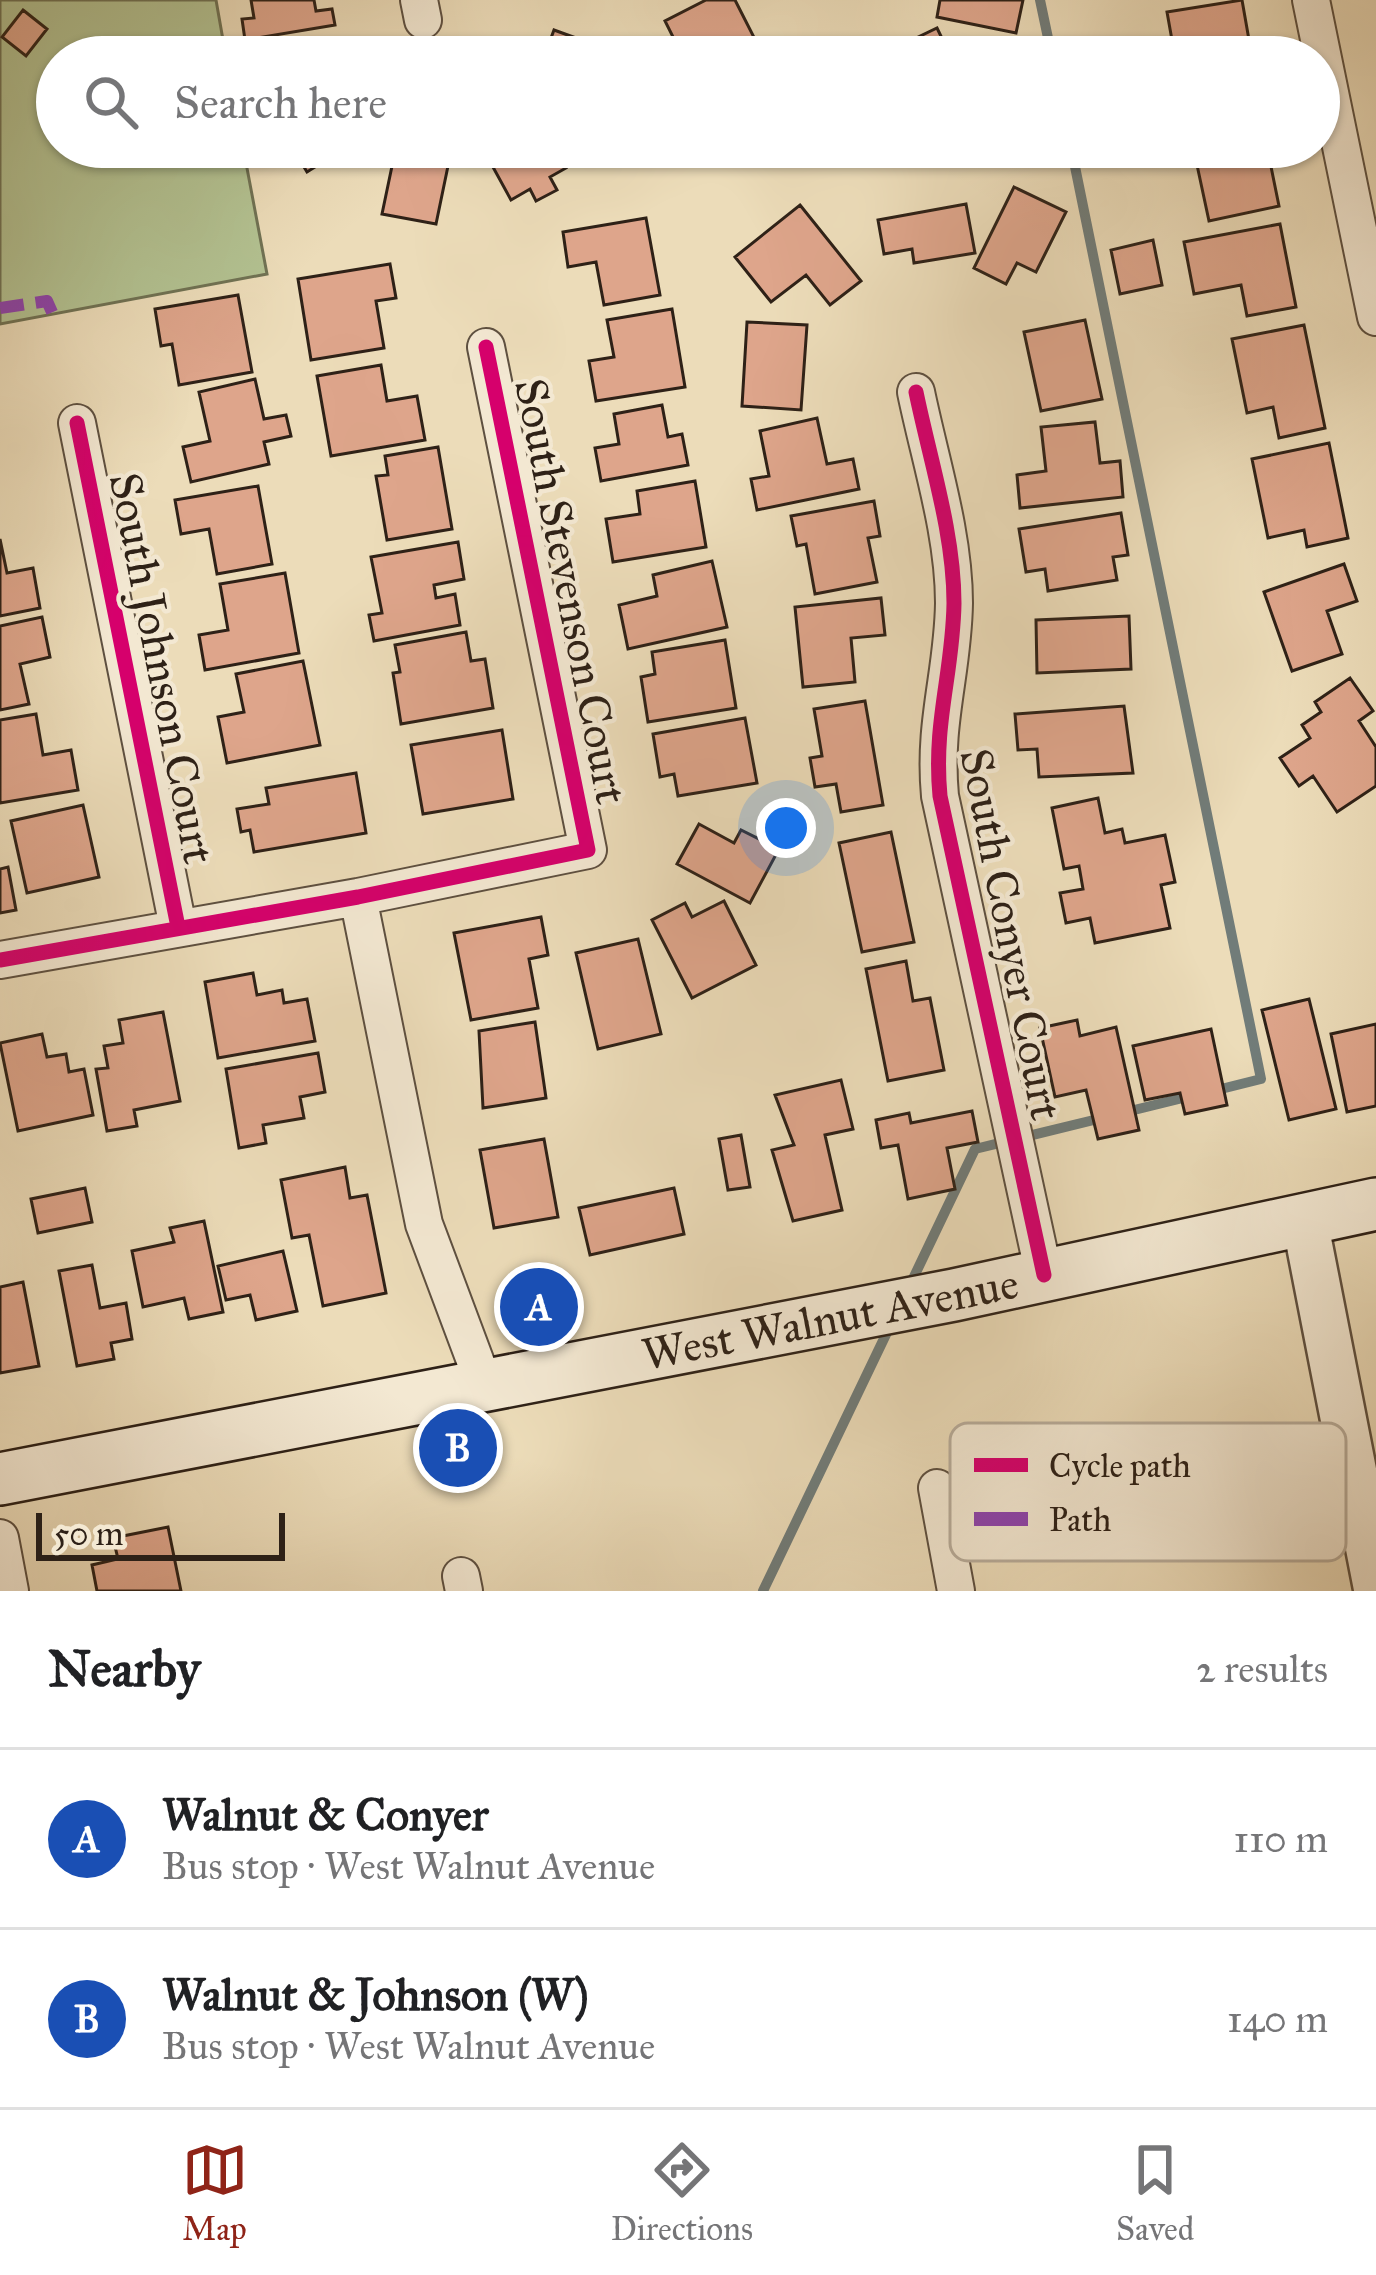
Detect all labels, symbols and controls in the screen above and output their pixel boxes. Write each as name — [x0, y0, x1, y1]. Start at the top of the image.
search box — [36, 36, 1340, 168]
icon: search — [78, 69, 144, 135]
text: Search here — [174, 75, 387, 130]
street label: South Stevenson Court — [503, 374, 640, 808]
street label: South Johnson Court — [98, 468, 227, 868]
street label: South Conyer Court — [949, 744, 1074, 1125]
your location — [756, 798, 816, 858]
street label: West Walnut Avenue — [637, 1255, 1023, 1382]
pin: A — [500, 1262, 578, 1352]
pin: B — [419, 1403, 497, 1493]
legend — [950, 1423, 1346, 1561]
text: Cycle path — [1049, 1446, 1191, 1486]
text: Path — [1049, 1500, 1111, 1540]
scale bar — [36, 1507, 285, 1560]
text: 50 m — [54, 1514, 123, 1554]
text: Nearby — [48, 1638, 200, 1700]
text: 2 results — [1196, 1645, 1328, 1693]
text: Walnut & Conyer — [162, 1787, 489, 1842]
text: A — [74, 1815, 100, 1863]
text: 110 m — [1233, 1815, 1328, 1863]
text: Bus stop · West Walnut Avenue — [162, 1842, 655, 1890]
text: Walnut & Johnson (W) — [162, 1967, 589, 2022]
text: B — [74, 1995, 100, 2043]
text: 140 m — [1227, 1995, 1328, 2043]
text: Bus stop · West Walnut Avenue — [162, 2022, 655, 2070]
tab: Map — [182, 2137, 248, 2249]
tab: Directions — [611, 2137, 753, 2249]
tab: Saved — [1116, 2137, 1194, 2249]

